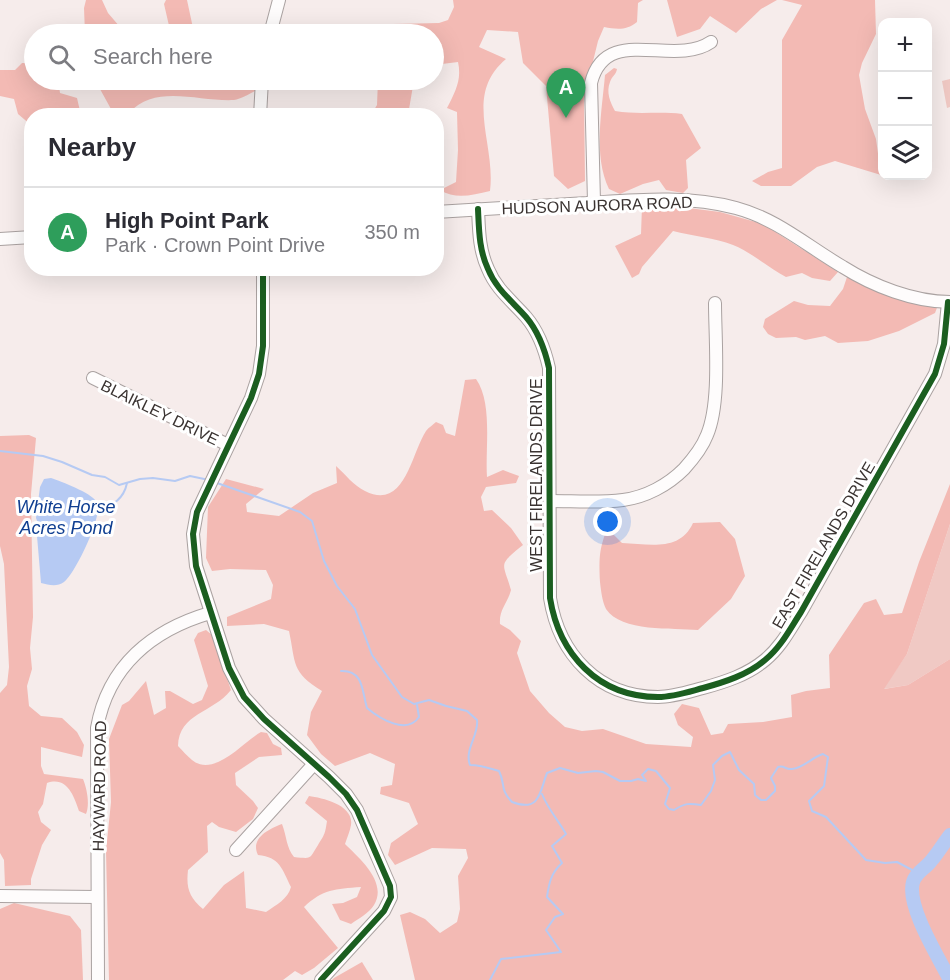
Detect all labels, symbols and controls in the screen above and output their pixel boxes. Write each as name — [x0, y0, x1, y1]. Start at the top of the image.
map controls — [878, 18, 932, 180]
button: + — [878, 18, 932, 72]
search box — [24, 24, 444, 90]
icon: search — [45, 41, 78, 74]
text: Search here — [93, 44, 213, 69]
pin: A — [546, 68, 586, 118]
button: − — [878, 72, 932, 126]
button: layers — [878, 126, 932, 180]
text: Nearby — [48, 132, 136, 162]
street label: HUDSON AURORA ROAD — [501, 194, 693, 217]
text: High Point Park — [105, 208, 269, 233]
text: A — [60, 221, 75, 243]
text: 350 m — [364, 221, 420, 243]
text: Park · Crown Point Drive — [105, 234, 325, 256]
street label: BLAIKLEY DRIVE — [98, 377, 221, 448]
street label: WEST FIRELANDS DRIVE — [528, 378, 545, 572]
street label: EAST FIRELANDS DRIVE — [769, 459, 878, 631]
water label: White Horse Acres Pond — [16, 497, 116, 538]
your location — [593, 507, 622, 536]
street label: HAYWARD ROAD — [90, 721, 109, 851]

